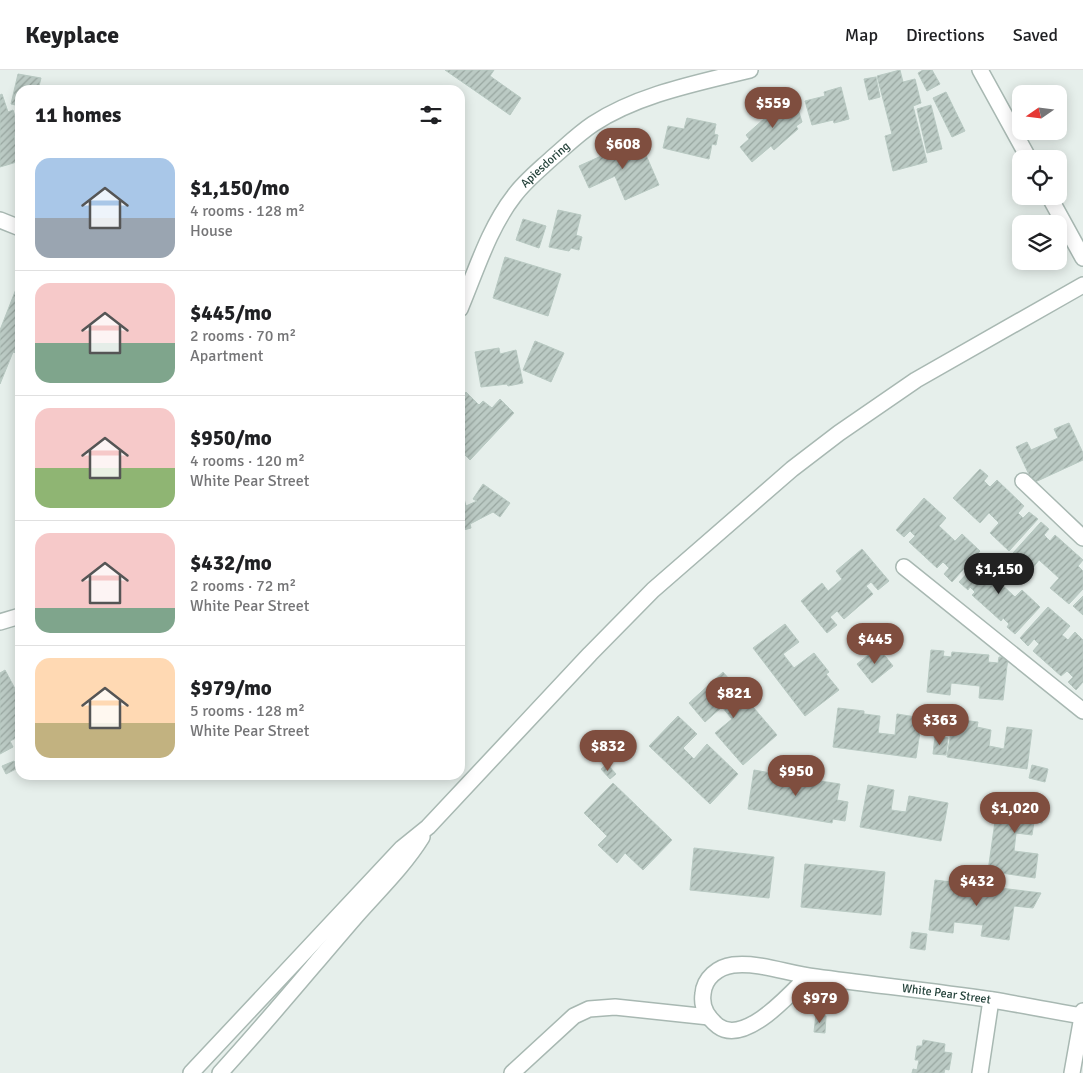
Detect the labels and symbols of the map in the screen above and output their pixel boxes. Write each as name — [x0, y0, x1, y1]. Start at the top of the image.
north arrow — [1012, 85, 1068, 140]
pin: $559 — [743, 87, 803, 129]
pin: $608 — [593, 128, 653, 170]
street label: Apiesdoring — [518, 139, 573, 191]
pin: $1,150 — [958, 552, 1040, 595]
pin: $445 — [845, 622, 905, 665]
pin: $821 — [704, 676, 764, 719]
pin: $363 — [910, 704, 970, 746]
pin: $832 — [578, 730, 638, 772]
pin: $950 — [766, 754, 826, 797]
pin: $1,020 — [974, 792, 1056, 834]
pin: $432 — [947, 864, 1007, 907]
street label: White Pear Street — [901, 981, 992, 1008]
pin: $979 — [790, 982, 850, 1024]

